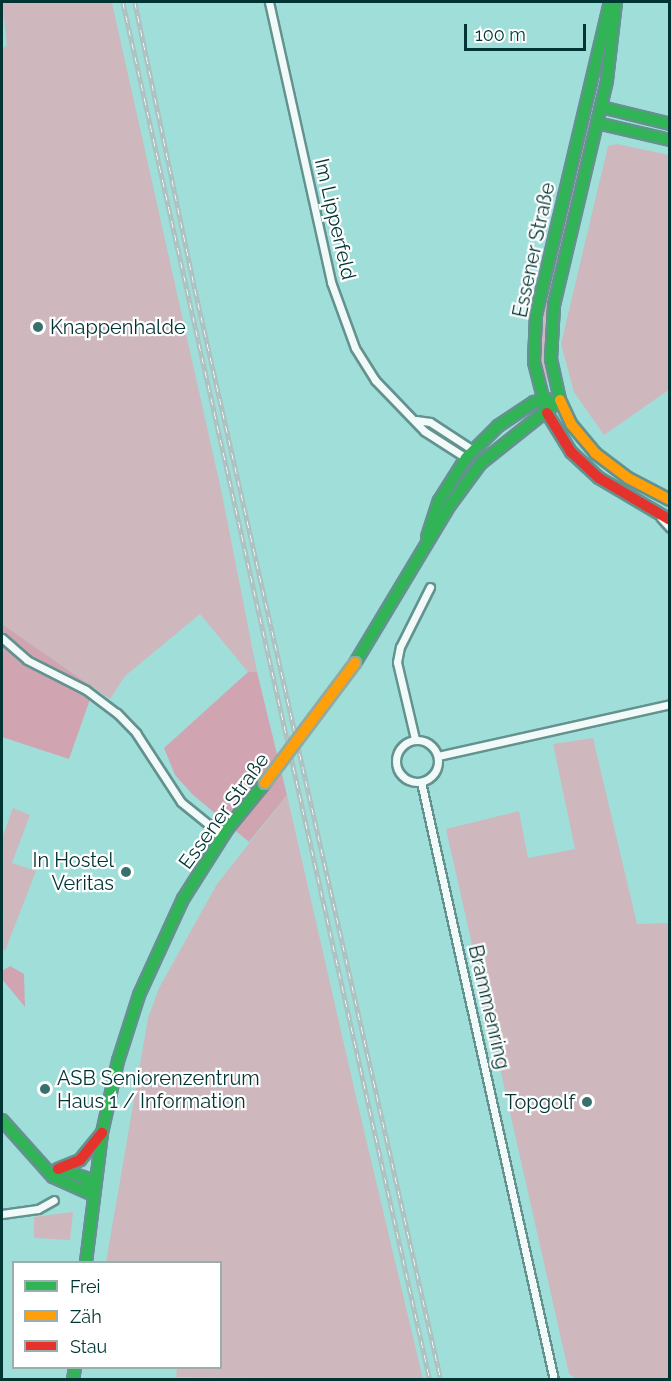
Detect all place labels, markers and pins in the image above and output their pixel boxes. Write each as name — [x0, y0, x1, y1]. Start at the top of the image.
place label: Knappenhalde — [50, 315, 186, 339]
marker: Knappenhalde — [31, 320, 45, 334]
place label: In Hostel Veritas — [32, 849, 114, 896]
marker: In Hostel Veritas — [119, 865, 133, 879]
place label: ASB Seniorenzentrum Haus 1 / Information — [57, 1066, 260, 1113]
marker: ASB Seniorenzentrum Haus 1 / Information — [38, 1082, 52, 1096]
place label: Topgolf — [504, 1090, 575, 1114]
marker: Topgolf — [580, 1095, 594, 1109]

